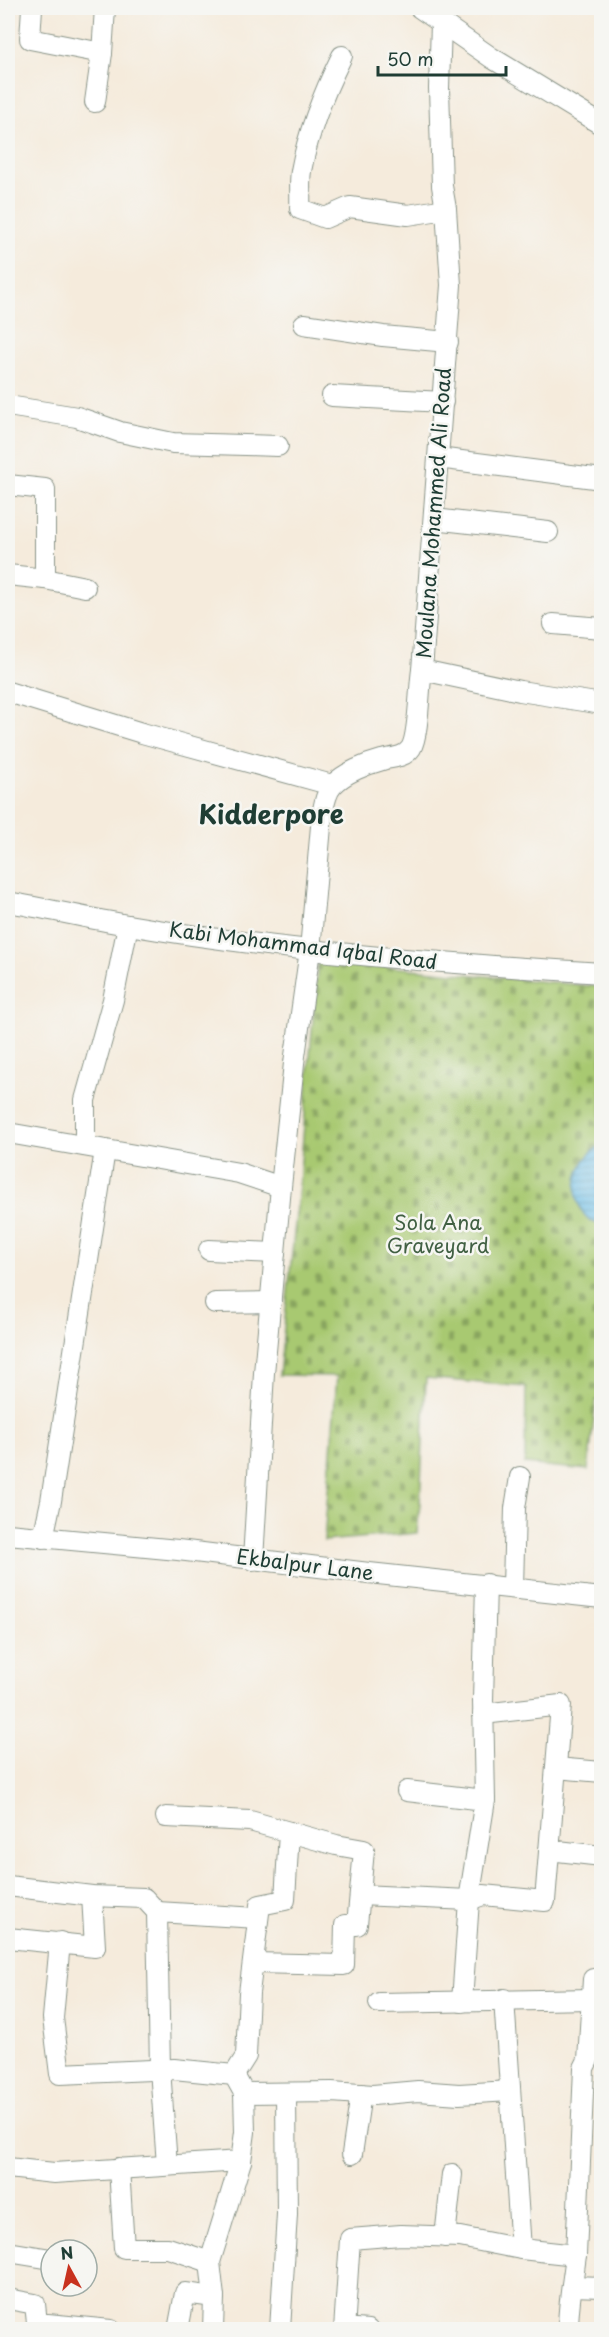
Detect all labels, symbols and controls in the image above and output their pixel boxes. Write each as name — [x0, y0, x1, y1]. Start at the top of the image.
scale bar — [378, 39, 506, 77]
text: 50 m — [387, 45, 434, 72]
street label: Moulana Mohammed Ali Road — [408, 366, 458, 659]
district label: Kidderpore — [198, 794, 344, 833]
street label: Kabi Mohammad Iqbal Road — [167, 914, 439, 976]
park label: Sola Ana Graveyard — [387, 1207, 489, 1260]
street label: Ekbalpur Lane — [235, 1541, 375, 1587]
north arrow — [39, 2238, 99, 2298]
text: N — [59, 2239, 75, 2265]

